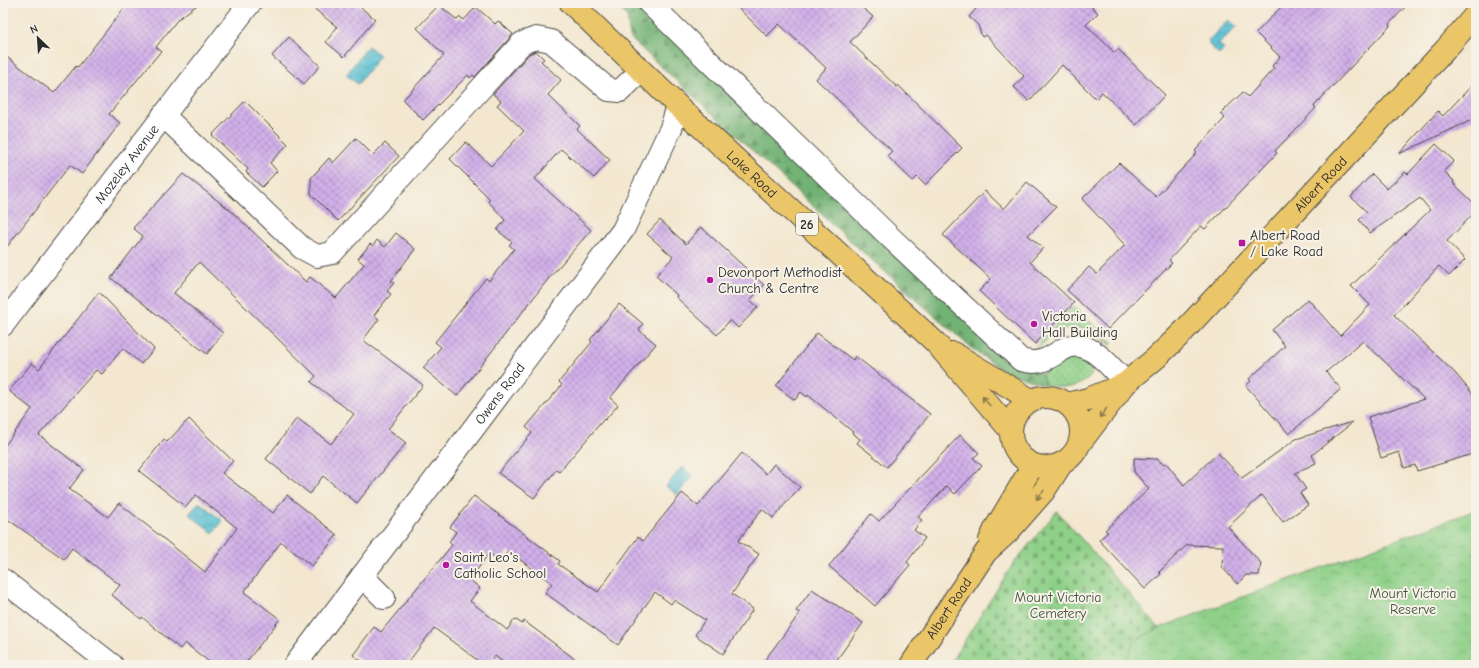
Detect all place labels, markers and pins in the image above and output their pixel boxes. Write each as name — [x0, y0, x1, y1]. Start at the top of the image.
place label: Albert Road / Lake Road — [1250, 227, 1323, 260]
marker: Albert Road / Lake Road — [1237, 238, 1247, 248]
place label: Devonport Methodist Church & Centre — [718, 264, 843, 297]
marker: Devonport Methodist Church & Centre — [705, 275, 715, 285]
place label: Victoria Hall Building — [1042, 308, 1118, 341]
marker: Victoria Hall Building — [1029, 319, 1039, 329]
place label: Saint Leo's Catholic School — [454, 549, 546, 582]
marker: Saint Leo's Catholic School — [441, 560, 451, 570]

